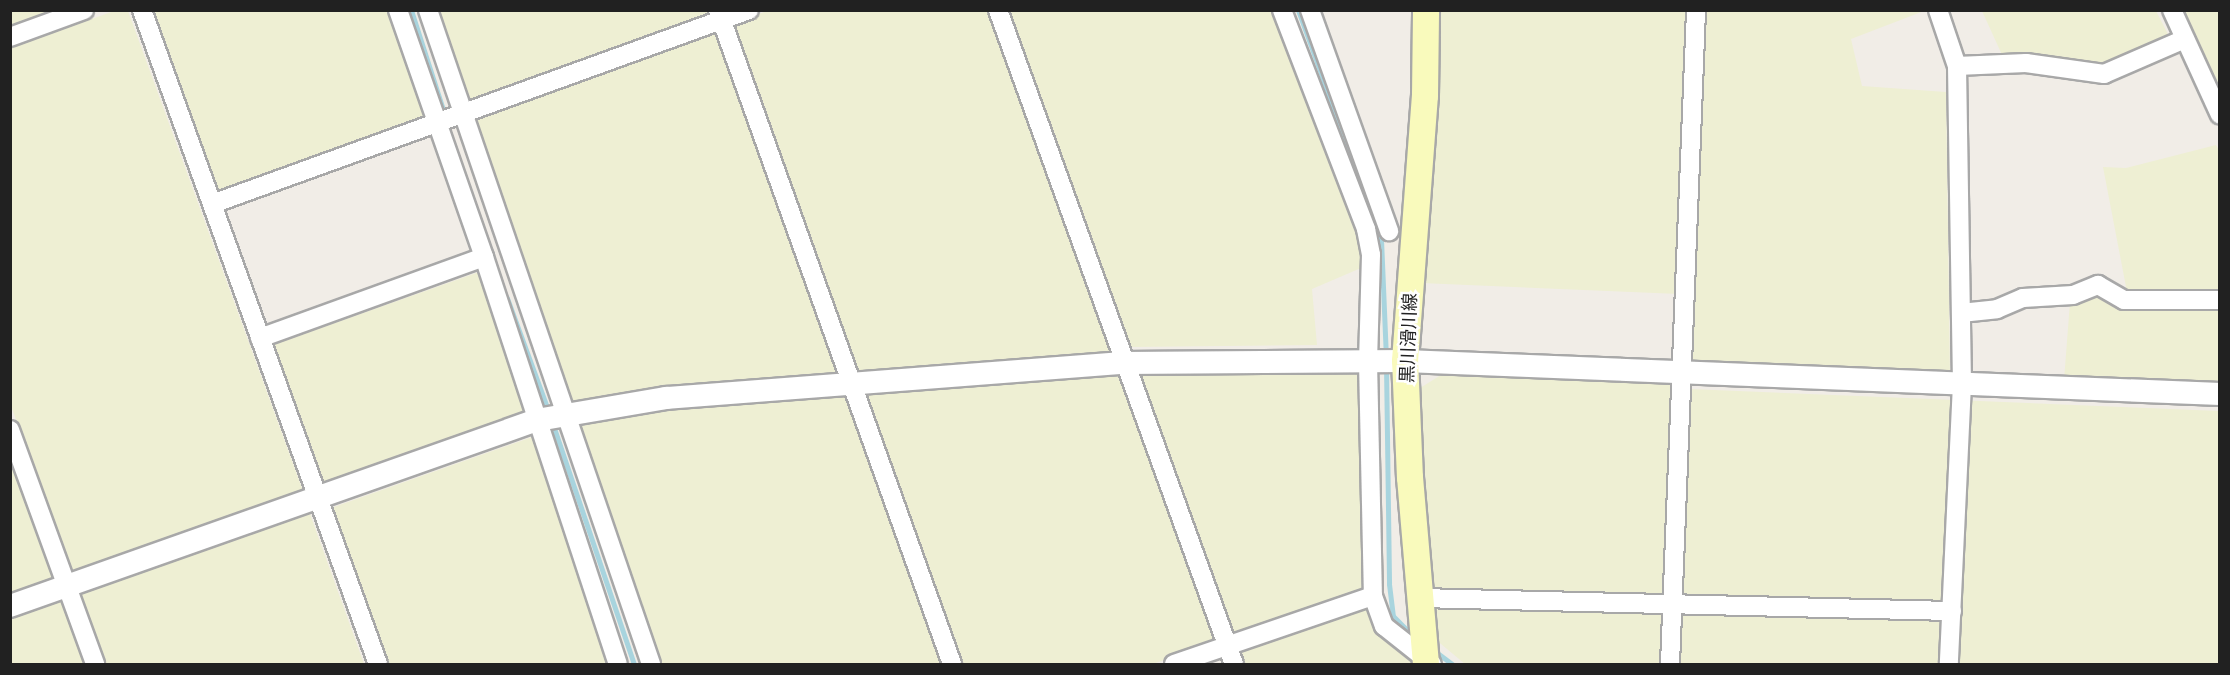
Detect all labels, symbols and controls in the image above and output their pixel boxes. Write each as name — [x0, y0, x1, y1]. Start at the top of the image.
street label: 黒川滑川線 — [1397, 293, 1421, 383]

